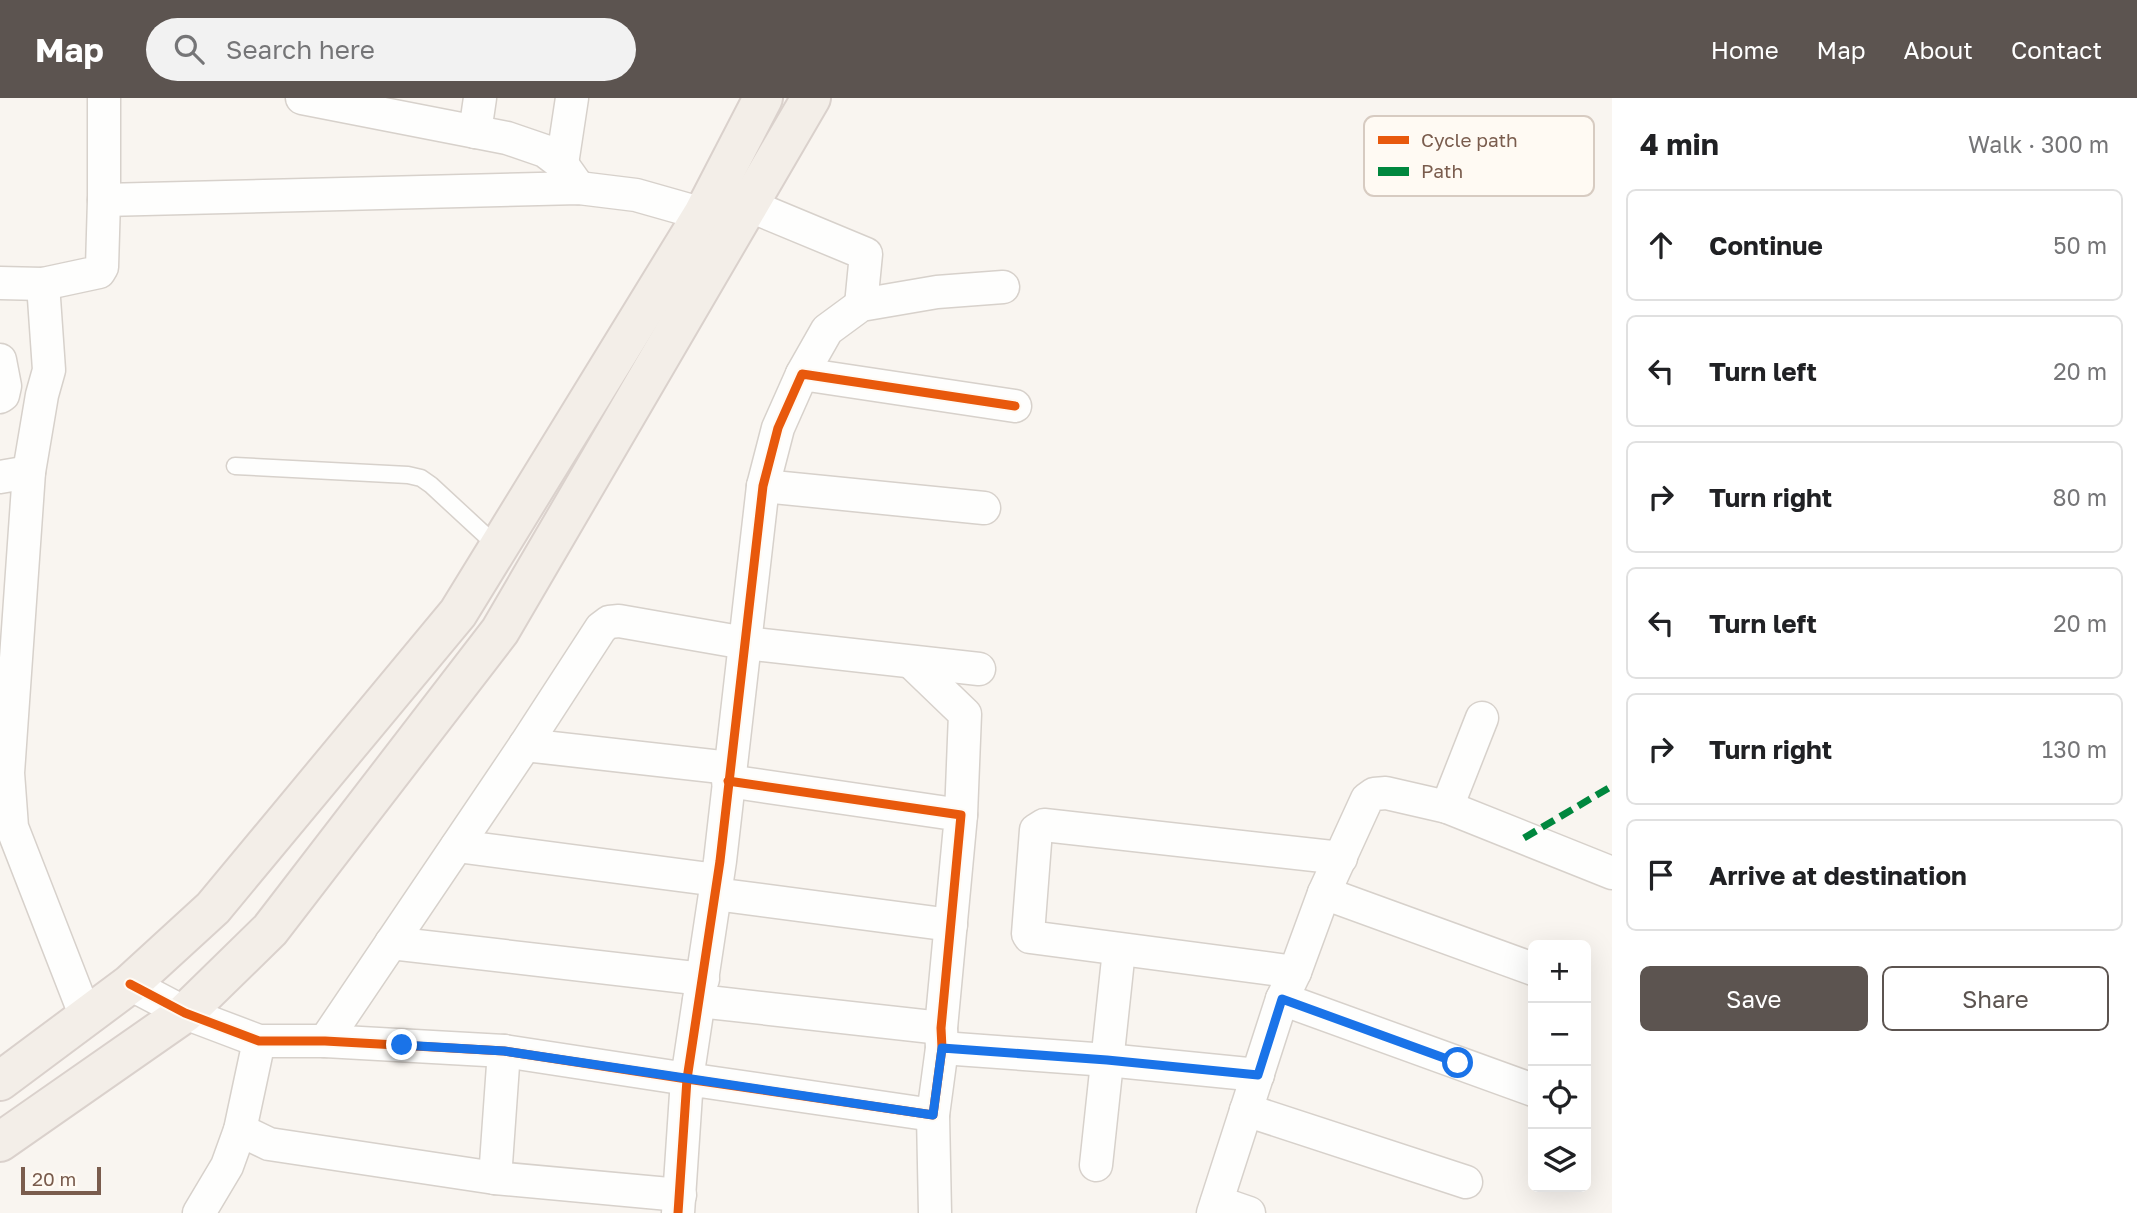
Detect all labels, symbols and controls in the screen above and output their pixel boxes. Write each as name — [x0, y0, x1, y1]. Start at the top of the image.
search box — [146, 18, 636, 81]
text: Map — [35, 30, 104, 69]
icon: search — [170, 30, 208, 68]
text: Search here — [226, 34, 375, 65]
text: Home — [1711, 35, 1779, 64]
text: Map — [1817, 35, 1866, 64]
text: About — [1904, 35, 1973, 64]
text: Contact — [2011, 35, 2102, 64]
legend — [1364, 116, 1594, 196]
text: 4 min — [1640, 126, 1719, 162]
text: Cycle path — [1421, 128, 1518, 151]
text: Walk · 300 m — [1968, 130, 2109, 158]
text: Path — [1421, 159, 1463, 182]
icon: ahead — [1642, 226, 1680, 264]
text: Continue — [1709, 230, 1823, 261]
text: 50 m — [2053, 231, 2107, 259]
icon: left — [1642, 352, 1680, 390]
text: Turn left — [1709, 356, 1817, 387]
text: 20 m — [2053, 357, 2107, 385]
icon: right — [1642, 478, 1680, 516]
text: Turn right — [1709, 482, 1832, 513]
text: 80 m — [2053, 483, 2107, 511]
icon: left — [1642, 604, 1680, 642]
text: Turn left — [1709, 608, 1817, 639]
text: 20 m — [2053, 609, 2107, 637]
icon: right — [1642, 730, 1680, 768]
text: Turn right — [1709, 734, 1832, 765]
text: 130 m — [2042, 735, 2107, 763]
icon: arrive — [1642, 856, 1680, 894]
text: Arrive at destination — [1709, 860, 1967, 891]
map controls — [1528, 940, 1591, 1192]
button: + — [1528, 940, 1591, 1003]
button: Save — [1640, 966, 1868, 1031]
button: Share — [1882, 966, 2109, 1031]
button: − — [1528, 1003, 1591, 1066]
route end — [386, 1029, 417, 1060]
route start — [1442, 1047, 1473, 1078]
button: locate — [1528, 1066, 1591, 1129]
button: layers — [1528, 1129, 1591, 1192]
scale bar — [21, 1164, 102, 1196]
text: 20 m — [32, 1167, 76, 1190]

